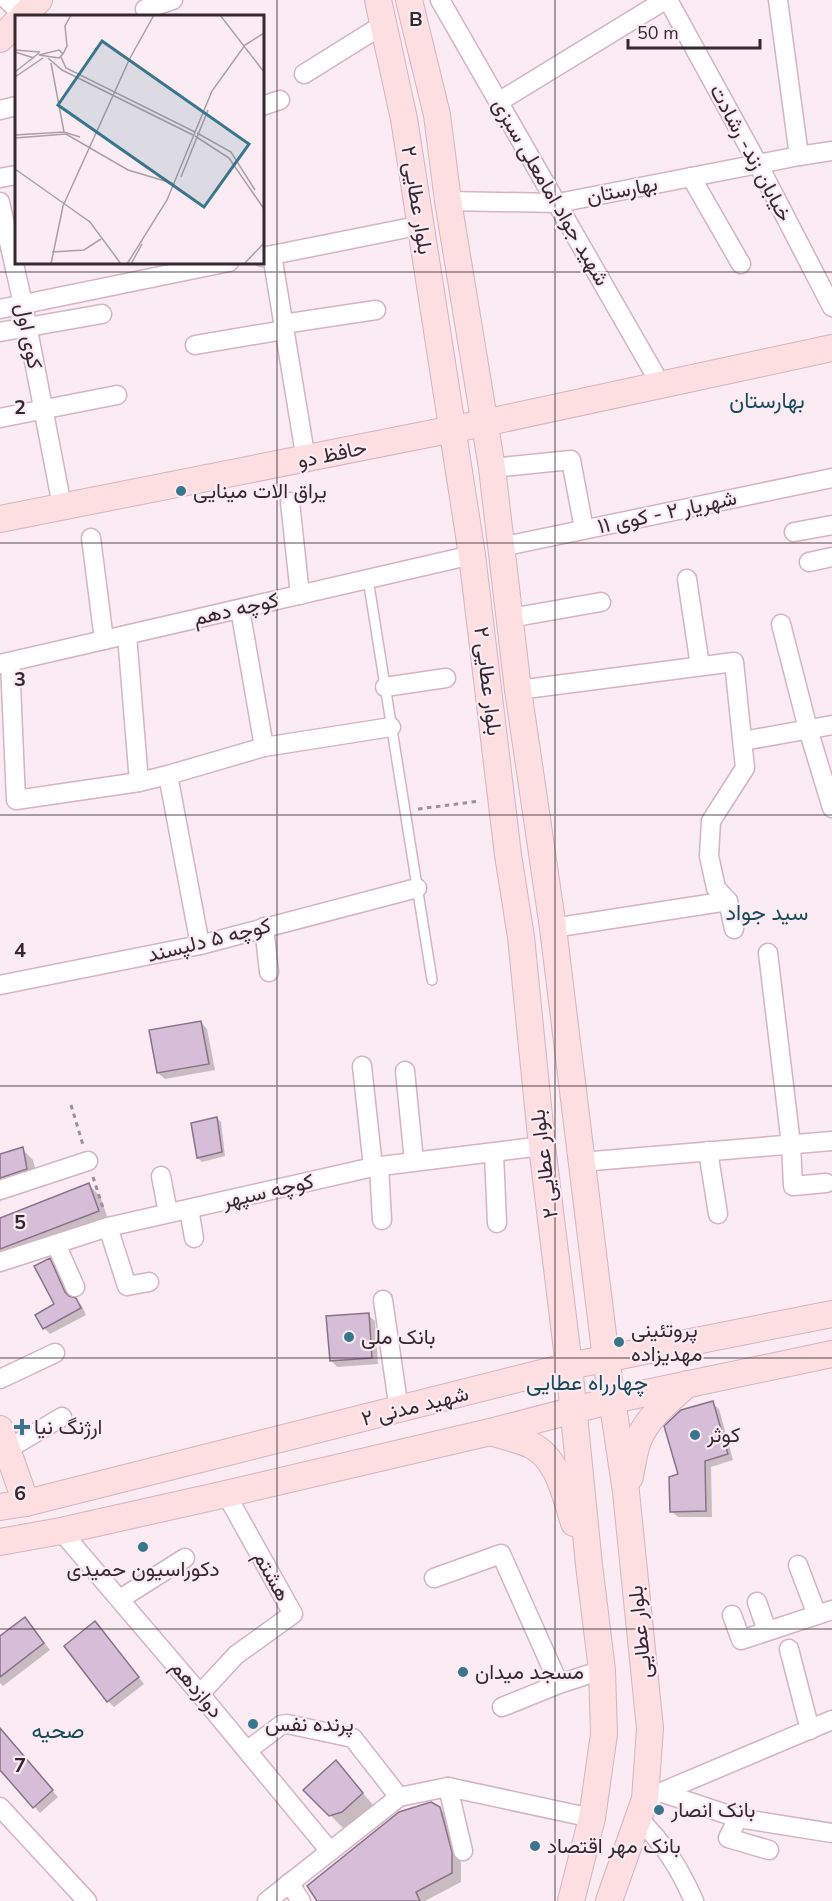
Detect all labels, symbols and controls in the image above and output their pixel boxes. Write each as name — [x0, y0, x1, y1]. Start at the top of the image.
text: B — [409, 6, 423, 33]
scale bar — [628, 12, 760, 50]
inset map — [15, 15, 264, 264]
text: 50 m — [637, 21, 679, 45]
street label: خیابان زند- رشادت — [703, 79, 799, 227]
street label: شهید جواد امامعلی سبزی — [486, 93, 616, 291]
street label: بلوار عطایی ۲ — [395, 144, 439, 256]
street label: بهارستان — [584, 169, 660, 211]
street label: کوی اول — [9, 301, 49, 371]
district label: بهارستان — [729, 386, 805, 416]
text: 2 — [14, 394, 26, 421]
street label: حافظ دو — [295, 433, 369, 475]
place label: یراق الات مینایی — [193, 477, 327, 505]
marker: یراق الات مینایی — [174, 484, 188, 498]
street label: شهریار ۲ - کوی ۱۱ — [595, 484, 739, 540]
street label: کوچه دهم — [190, 586, 282, 632]
street label: بلوار عطایی ۲ — [467, 625, 509, 737]
text: 3 — [14, 666, 26, 693]
district label: سید جواد — [726, 898, 808, 928]
street label: کوچه ۵ دلپسند — [144, 911, 274, 969]
text: 4 — [14, 937, 26, 964]
street label: بلوار عطایی ۲ — [523, 1108, 565, 1220]
street label: کوچه سپهر — [219, 1167, 316, 1215]
text: 5 — [14, 1209, 26, 1236]
place label: پروتئينی مهديزاده — [631, 1316, 702, 1368]
place label: بانک ملی — [361, 1323, 435, 1351]
marker: بانک ملی — [342, 1330, 356, 1344]
marker: پروتئينی مهديزاده — [612, 1335, 626, 1349]
district label: چهارراه عطایی — [526, 1368, 648, 1398]
street label: شهید مدنی ۲ — [358, 1379, 472, 1433]
place label: ارژنگ نیا — [34, 1413, 103, 1441]
marker: ارژنگ نیا — [15, 1420, 29, 1434]
place label: کوثر — [706, 1421, 740, 1449]
marker: کوثر — [688, 1428, 702, 1442]
text: 6 — [14, 1480, 26, 1507]
marker: دکوراسیون حمیدی — [136, 1540, 150, 1554]
street label: هشتم — [247, 1546, 297, 1606]
place label: دکوراسیون حمیدی — [66, 1555, 220, 1583]
street label: بلوار عطایی — [621, 1584, 659, 1680]
street label: دوازدهم — [165, 1654, 229, 1724]
place label: مسجد میدان — [475, 1658, 584, 1686]
marker: مسجد میدان — [456, 1665, 470, 1679]
place label: پرنده نفس — [265, 1710, 354, 1738]
district label: صحیه — [32, 1716, 84, 1746]
marker: پرنده نفس — [246, 1717, 260, 1731]
text: 7 — [14, 1752, 26, 1779]
place label: بانک انصار — [670, 1796, 755, 1824]
marker: بانک انصار — [652, 1803, 666, 1817]
place label: بانک مهر اقتصاد — [547, 1832, 681, 1860]
marker: بانک مهر اقتصاد — [528, 1839, 542, 1853]

